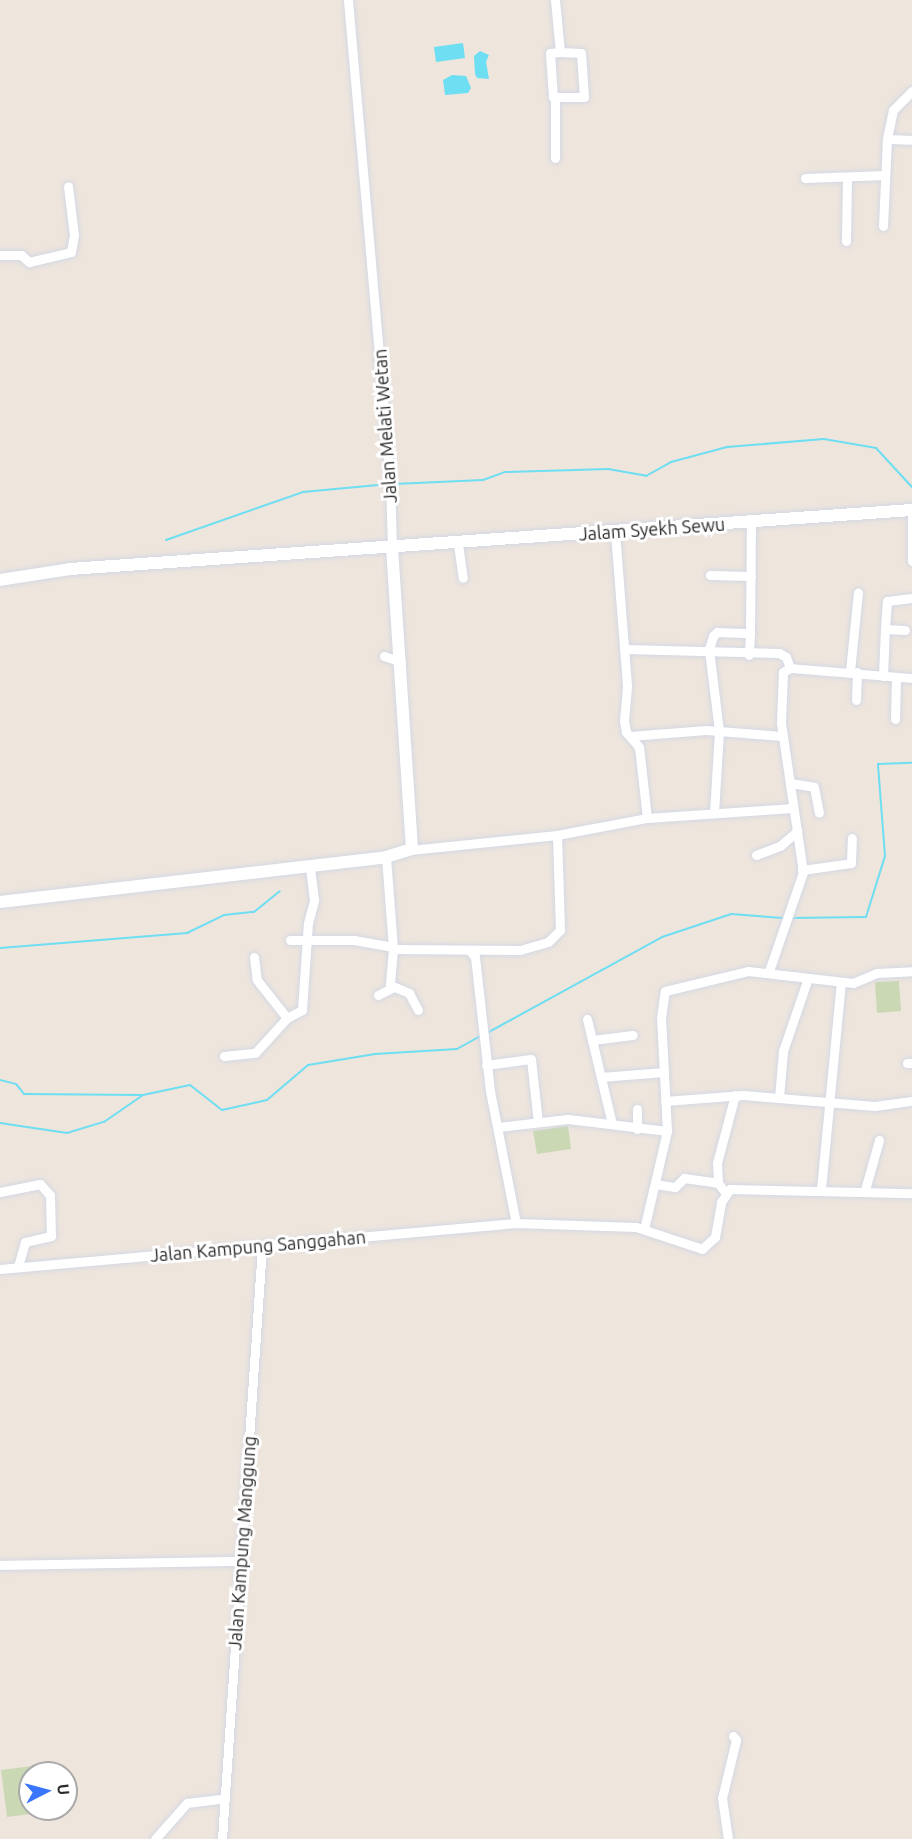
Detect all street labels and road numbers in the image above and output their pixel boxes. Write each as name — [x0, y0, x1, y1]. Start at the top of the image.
street label: Jalan Melati Wetan — [369, 348, 401, 504]
street label: Jalam Syekh Sewu — [578, 513, 726, 545]
street label: Jalan Kampung Sanggahan — [149, 1226, 367, 1266]
street label: Jalan Kampung Manggung — [224, 1435, 260, 1651]

